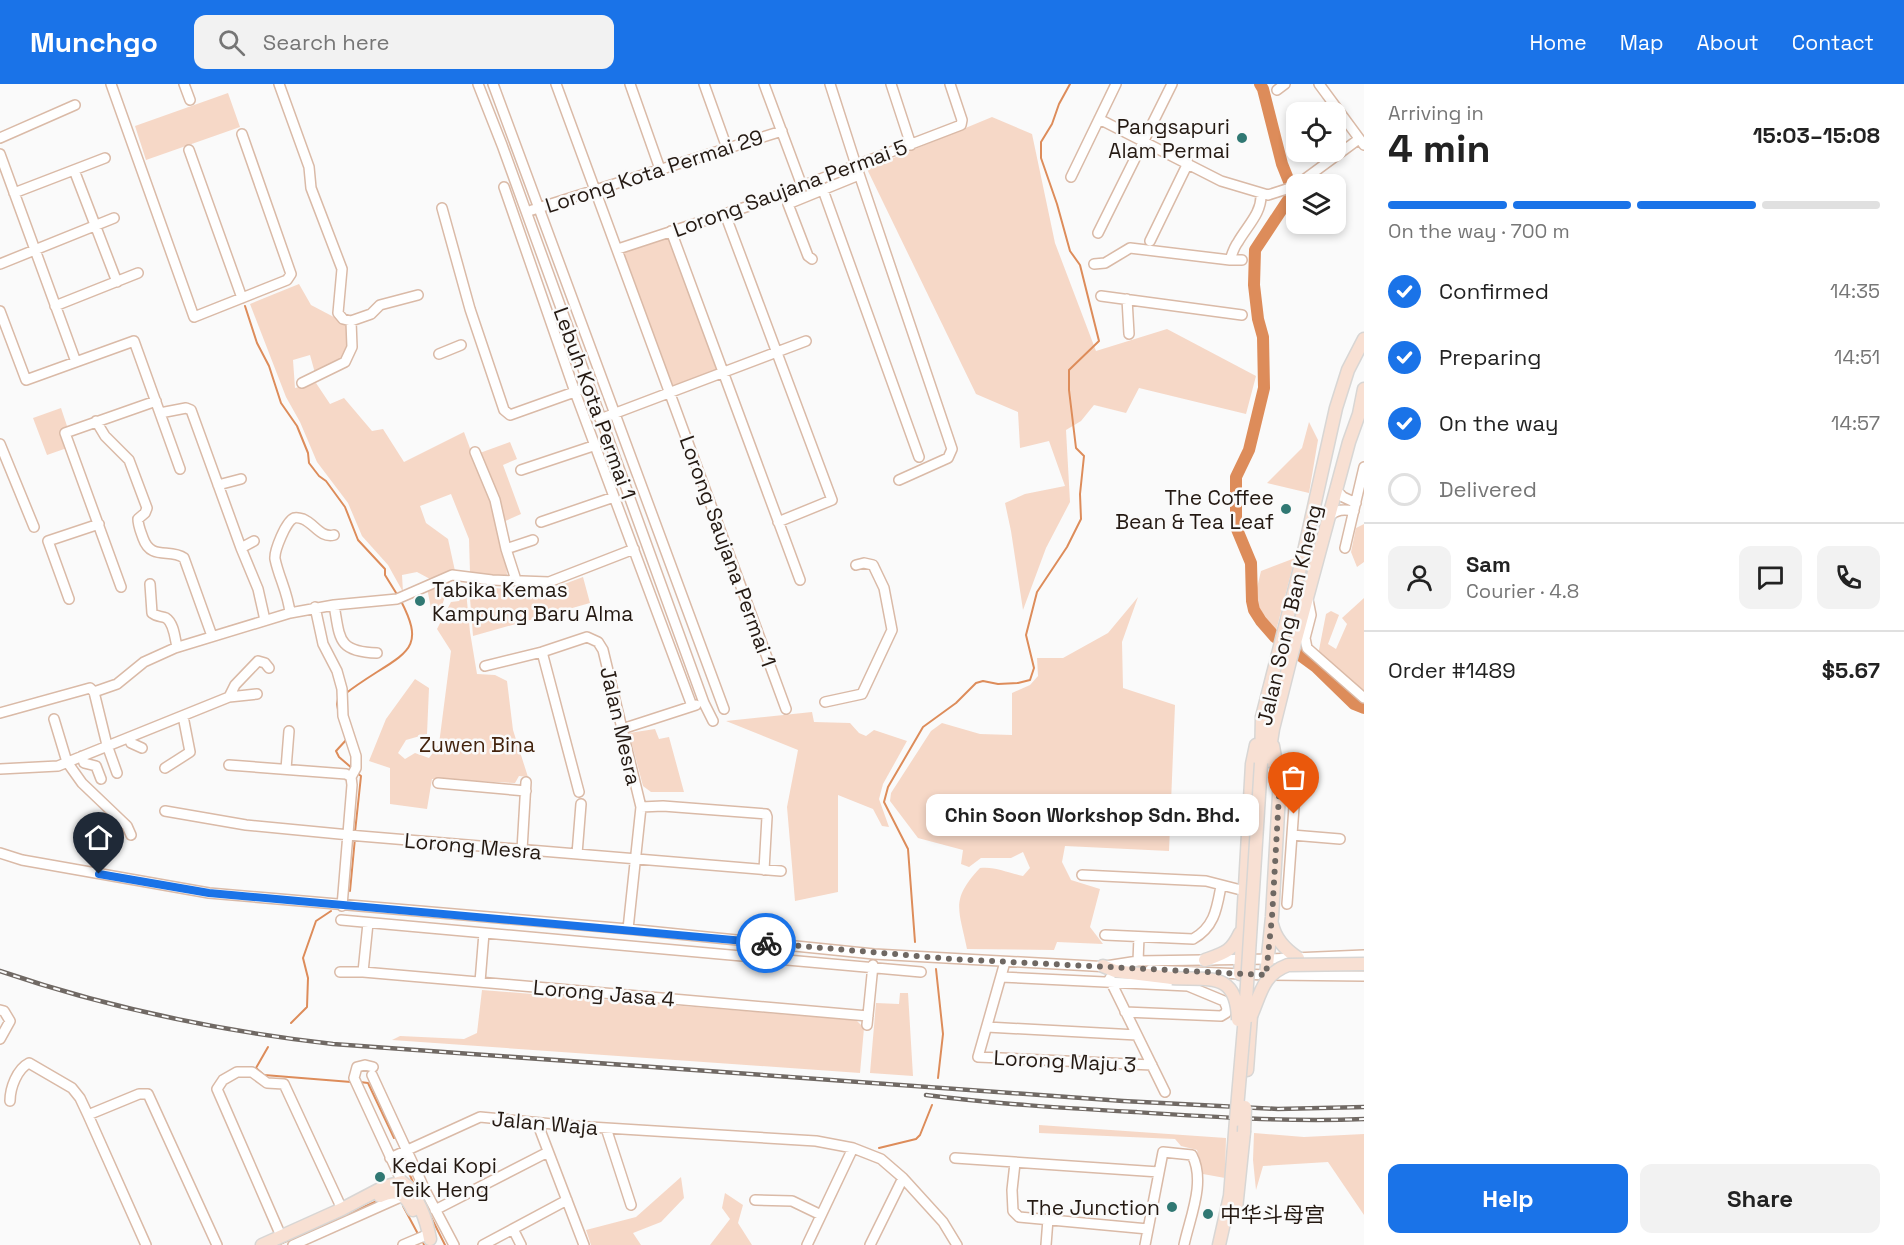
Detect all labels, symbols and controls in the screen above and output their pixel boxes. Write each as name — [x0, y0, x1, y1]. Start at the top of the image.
search box — [194, 15, 614, 69]
text: Munchgo — [30, 24, 158, 60]
icon: search — [215, 26, 248, 59]
text: Search here — [263, 28, 390, 56]
text: Home — [1529, 29, 1587, 56]
text: Map — [1620, 29, 1664, 56]
text: About — [1697, 29, 1759, 56]
text: Contact — [1792, 29, 1874, 56]
text: Arriving in — [1388, 100, 1484, 126]
map controls — [1286, 102, 1346, 234]
button: locate — [1286, 102, 1346, 162]
place label: Pangsapuri Alam Permai — [1108, 113, 1230, 164]
text: 15:03–15:08 — [1753, 121, 1880, 149]
street label: Lorong Kota Permai 29 — [542, 123, 766, 219]
text: 4 min — [1388, 124, 1490, 173]
marker: Pangsapuri Alam Permai — [1235, 131, 1249, 145]
street label: Lorong Saujana Permai 5 — [669, 133, 911, 243]
button: layers — [1286, 174, 1346, 234]
text: On the way · 700 m — [1388, 218, 1570, 244]
icon: check — [1388, 275, 1421, 308]
text: Confirmed — [1439, 277, 1549, 305]
text: 14:35 — [1830, 278, 1880, 304]
street label: Lebuh Kota Permai 1 — [548, 303, 642, 503]
icon: check — [1388, 341, 1421, 374]
text: Preparing — [1439, 343, 1541, 371]
text: 14:51 — [1834, 344, 1880, 370]
icon: check — [1388, 407, 1421, 440]
text: On the way — [1439, 409, 1558, 437]
text: 14:57 — [1831, 410, 1880, 436]
street label: Lorong Saujana Permai 1 — [674, 432, 782, 670]
text: Delivered — [1439, 475, 1537, 503]
place label: The Coffee Bean & Tea Leaf — [1115, 484, 1274, 535]
street label: Jalan Song Ban Kheng — [1250, 502, 1328, 728]
marker: The Coffee Bean & Tea Leaf — [1279, 502, 1293, 516]
button: person — [1388, 546, 1451, 609]
button: chat — [1739, 546, 1802, 609]
button: phone — [1817, 546, 1880, 609]
text: Sam — [1466, 550, 1511, 578]
place label: Tabika Kemas Kampung Baru Alma — [432, 576, 633, 627]
text: Courier · 4.8 — [1466, 578, 1579, 604]
marker: Tabika Kemas Kampung Baru Alma — [413, 594, 427, 608]
text: Order #1489 — [1388, 656, 1516, 684]
text: $5.67 — [1822, 656, 1880, 684]
street label: Jalan Mesra — [594, 664, 648, 788]
park label: Zuwen Bina — [419, 731, 535, 758]
pin — [1268, 752, 1319, 814]
icon: bag — [1277, 761, 1310, 794]
callout: Chin Soon Workshop Sdn. Bhd. — [925, 793, 1258, 835]
text: Chin Soon Workshop Sdn. Bhd. — [945, 802, 1240, 828]
pin — [73, 812, 124, 874]
icon: home — [82, 821, 115, 854]
street label: Lorong Mesra — [403, 827, 543, 865]
courier — [736, 913, 796, 973]
icon: bike — [750, 927, 783, 960]
street label: Lorong Jasa 4 — [532, 973, 676, 1013]
street label: Lorong Maju 3 — [993, 1044, 1137, 1078]
street label: Jalan Waja — [491, 1105, 599, 1141]
place label: Kedai Kopi Teik Heng — [392, 1152, 497, 1203]
button: Help — [1388, 1164, 1628, 1233]
button: Share — [1640, 1164, 1880, 1233]
marker: Kedai Kopi Teik Heng — [373, 1170, 387, 1184]
place label: The Junction — [1026, 1194, 1160, 1221]
marker: The Junction — [1165, 1200, 1179, 1214]
place label: 中华斗母宫 — [1220, 1201, 1325, 1228]
marker: 中华斗母宫 — [1201, 1207, 1215, 1221]

